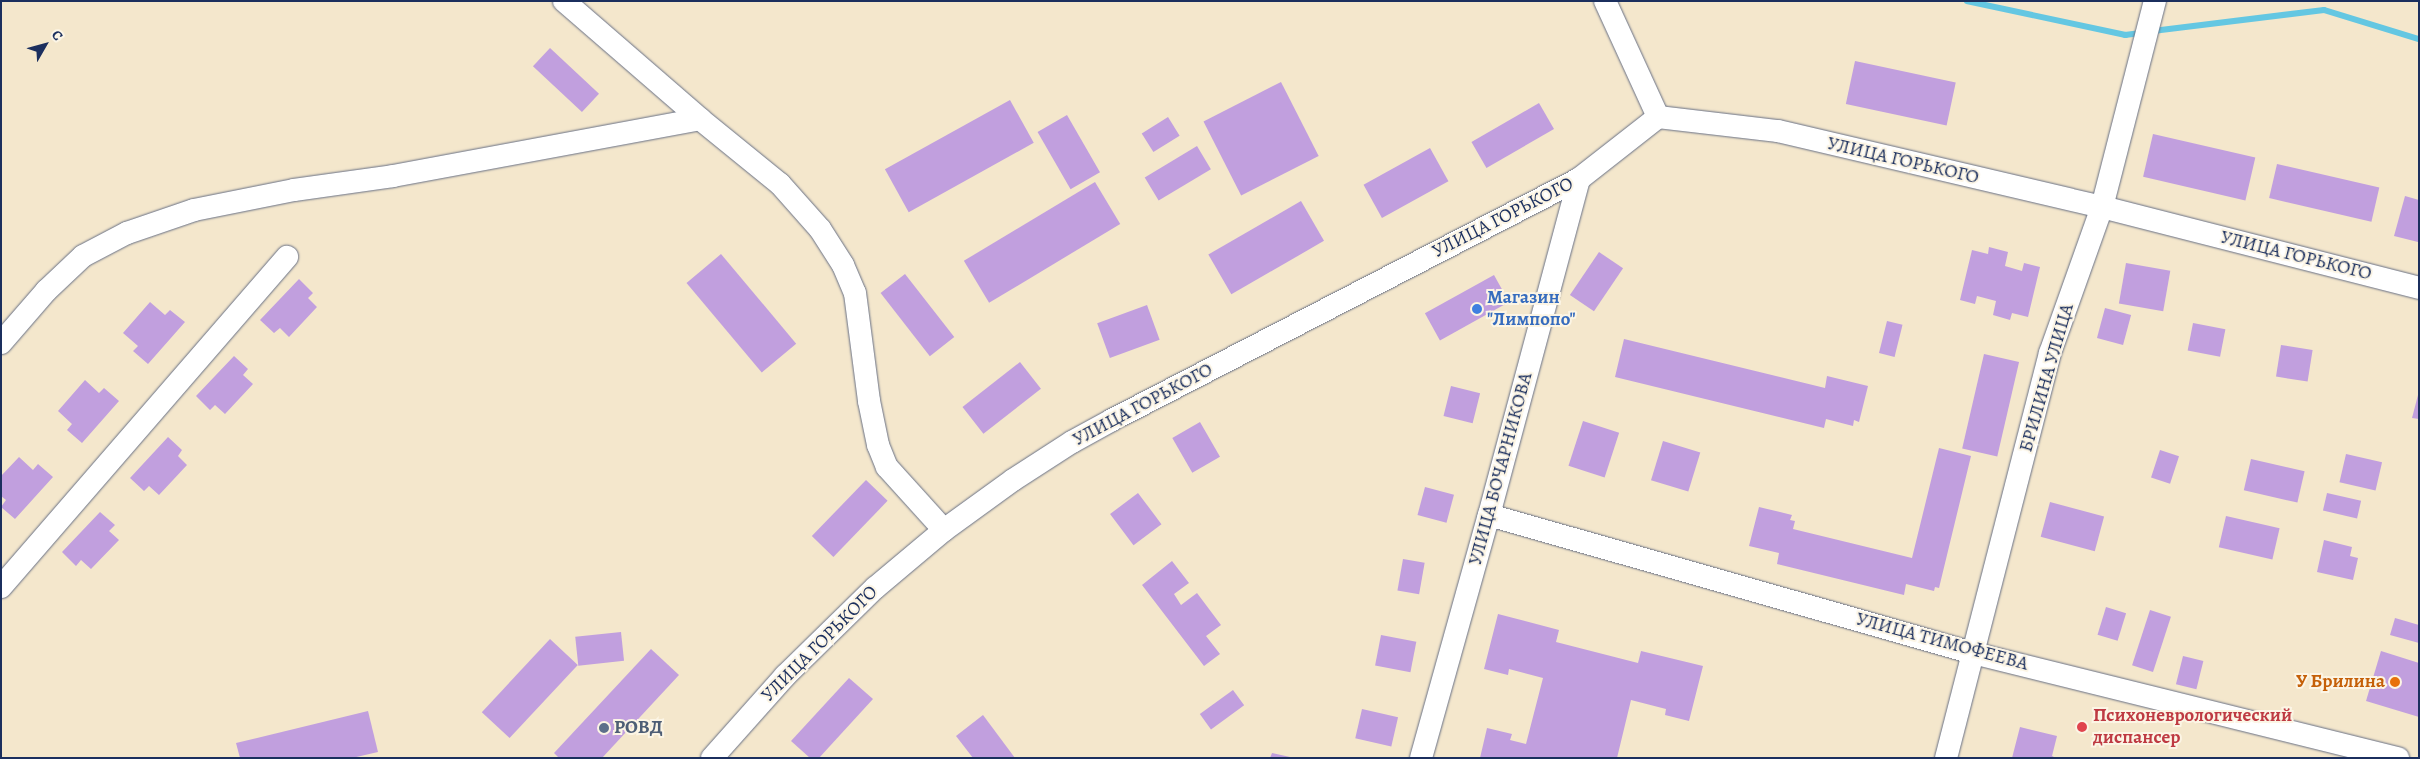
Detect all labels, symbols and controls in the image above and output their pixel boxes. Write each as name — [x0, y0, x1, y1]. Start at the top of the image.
north arrow — [20, 20, 70, 70]
text: С — [47, 26, 67, 45]
street label: УЛИЦА ГОРЬКОГО — [1825, 132, 1981, 190]
street label: УЛИЦА ГОРЬКОГО — [1429, 173, 1577, 263]
street label: УЛИЦА ГОРЬКОГО — [2218, 226, 2374, 286]
place label: Магазин "Лимпопо" — [1487, 287, 1576, 331]
street label: БРИЛИНА УЛИЦА — [2015, 301, 2079, 455]
marker: Магазин "Лимпопо" — [1471, 303, 1483, 315]
street label: УЛИЦА ГОРЬКОГО — [1069, 359, 1217, 451]
street label: УЛИЦА БОЧАРНИКОВА — [1464, 370, 1538, 568]
street label: УЛИЦА ГОРЬКОГО — [757, 581, 883, 707]
street label: УЛИЦА ТИМОФЕЕВА — [1853, 608, 2031, 676]
place label: У Брилина — [2296, 671, 2385, 693]
marker: У Брилина — [2389, 676, 2401, 688]
place label: Психоневрологический диспансер — [2093, 705, 2292, 749]
place label: РОВД — [614, 717, 663, 739]
marker: Психоневрологический диспансер — [2075, 720, 2089, 734]
marker: РОВД — [598, 722, 610, 734]

